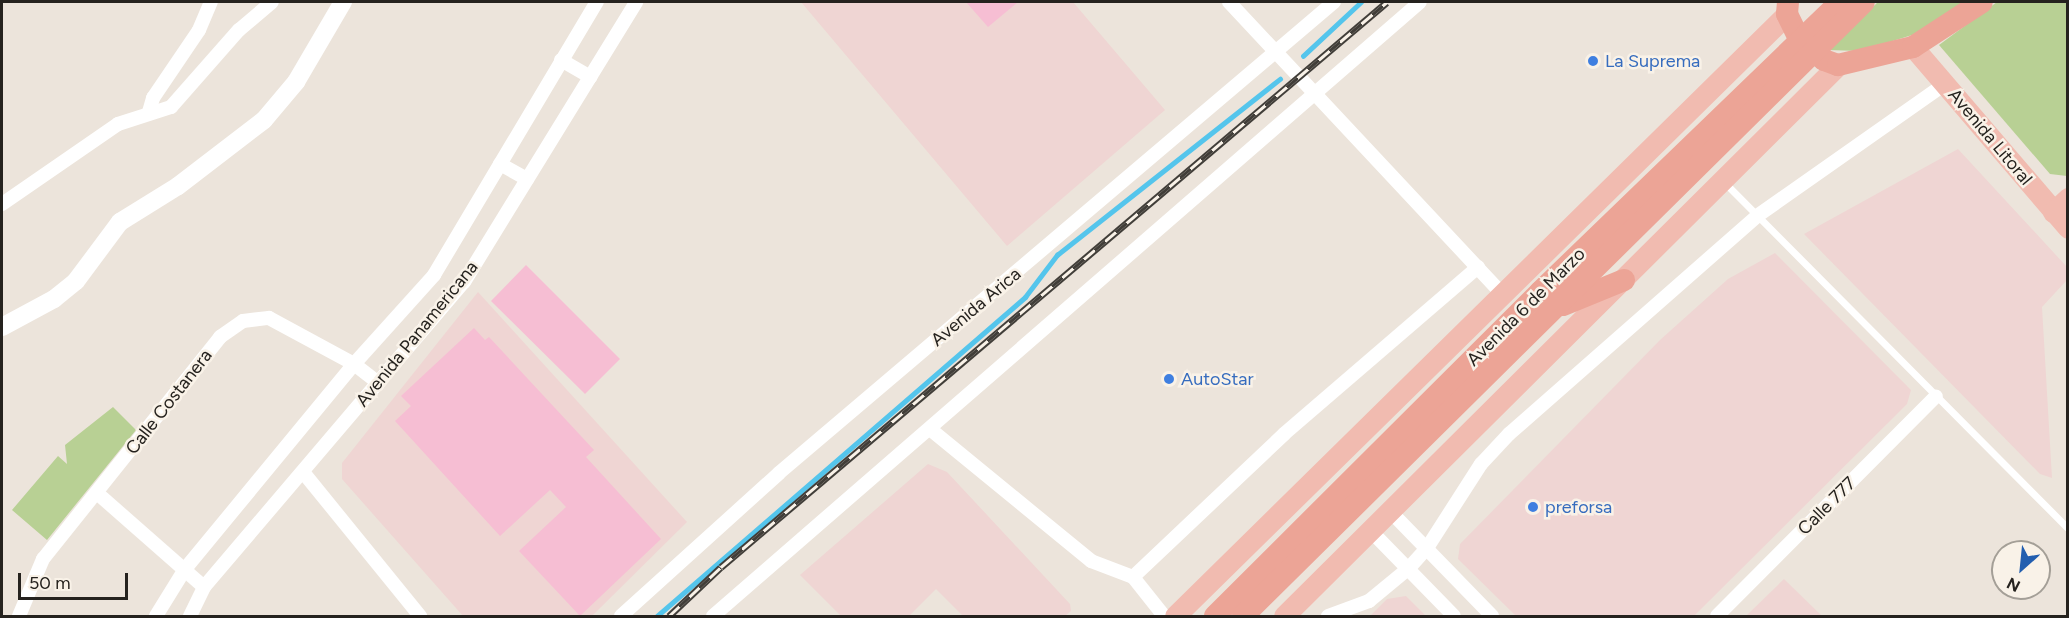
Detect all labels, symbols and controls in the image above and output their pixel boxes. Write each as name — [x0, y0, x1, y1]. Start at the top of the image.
place label: La Suprema — [1605, 50, 1700, 72]
marker: La Suprema — [1586, 54, 1600, 68]
street label: Avenida Litoral — [1943, 84, 2037, 190]
street label: Avenida 6 de Marzo — [1462, 243, 1590, 371]
street label: Avenida Panamericana — [351, 257, 483, 411]
street label: Avenida Arica — [927, 263, 1025, 351]
street label: Calle Costanera — [121, 345, 217, 459]
place label: AutoStar — [1181, 368, 1254, 390]
marker: AutoStar — [1162, 372, 1176, 386]
street label: Calle 777 — [1793, 472, 1861, 540]
place label: preforsa — [1545, 496, 1612, 518]
marker: preforsa — [1526, 500, 1540, 514]
north arrow — [1991, 540, 2051, 600]
scale bar — [21, 561, 130, 599]
text: 50 m — [29, 572, 71, 594]
text: N — [2004, 573, 2023, 596]

